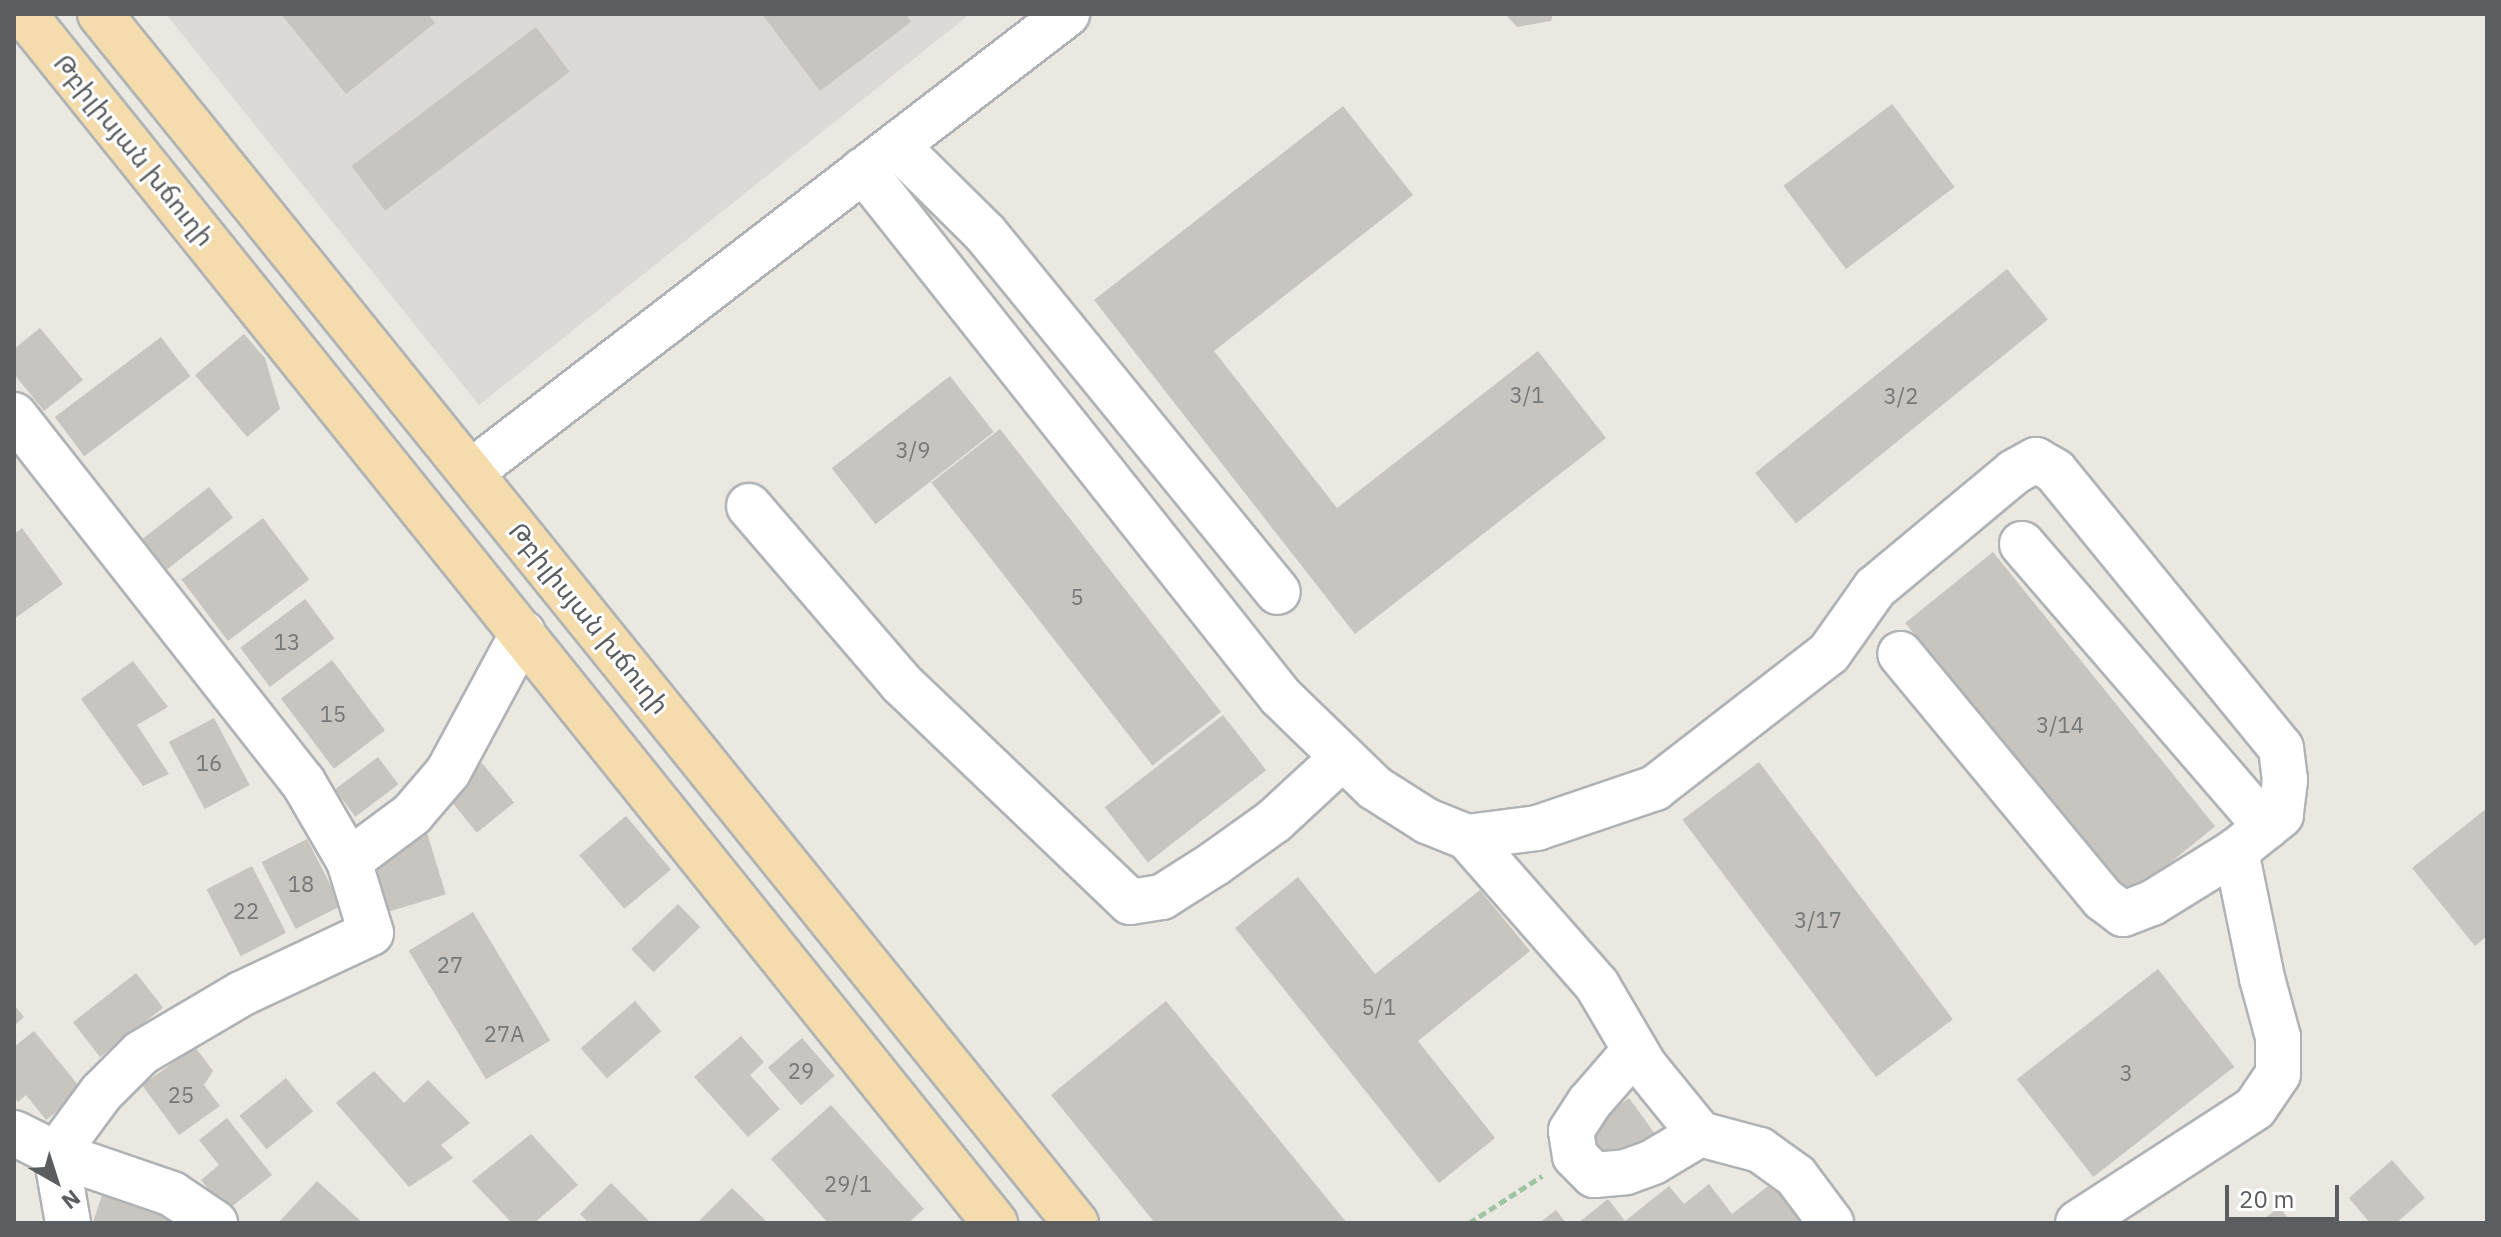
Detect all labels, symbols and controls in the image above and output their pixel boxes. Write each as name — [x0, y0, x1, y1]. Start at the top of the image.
street label: Թբիլիսյան խճուղի — [47, 48, 221, 252]
house number: 3/1 — [1510, 382, 1544, 408]
house number: 3/2 — [1884, 383, 1918, 409]
house number: 3/9 — [896, 437, 930, 463]
street label: Թբիլիսյան խճուղի — [502, 516, 676, 720]
house number: 5 — [1070, 584, 1084, 610]
house number: 13 — [274, 629, 300, 655]
house number: 15 — [320, 701, 346, 727]
house number: 3/14 — [2036, 712, 2084, 738]
house number: 16 — [196, 750, 222, 776]
house number: 18 — [288, 871, 314, 897]
house number: 22 — [233, 898, 259, 924]
house number: 3/17 — [1794, 907, 1842, 933]
house number: 27 — [437, 952, 463, 978]
house number: 5/1 — [1362, 994, 1396, 1020]
house number: 27A — [484, 1021, 524, 1047]
house number: 29 — [788, 1058, 814, 1084]
house number: 3 — [2119, 1060, 2133, 1086]
house number: 25 — [168, 1082, 194, 1108]
north arrow — [16, 1141, 96, 1221]
scale bar — [2229, 1169, 2343, 1219]
house number: 29/1 — [824, 1171, 872, 1197]
text: 20 m — [2239, 1183, 2294, 1215]
text: N — [56, 1184, 87, 1216]

